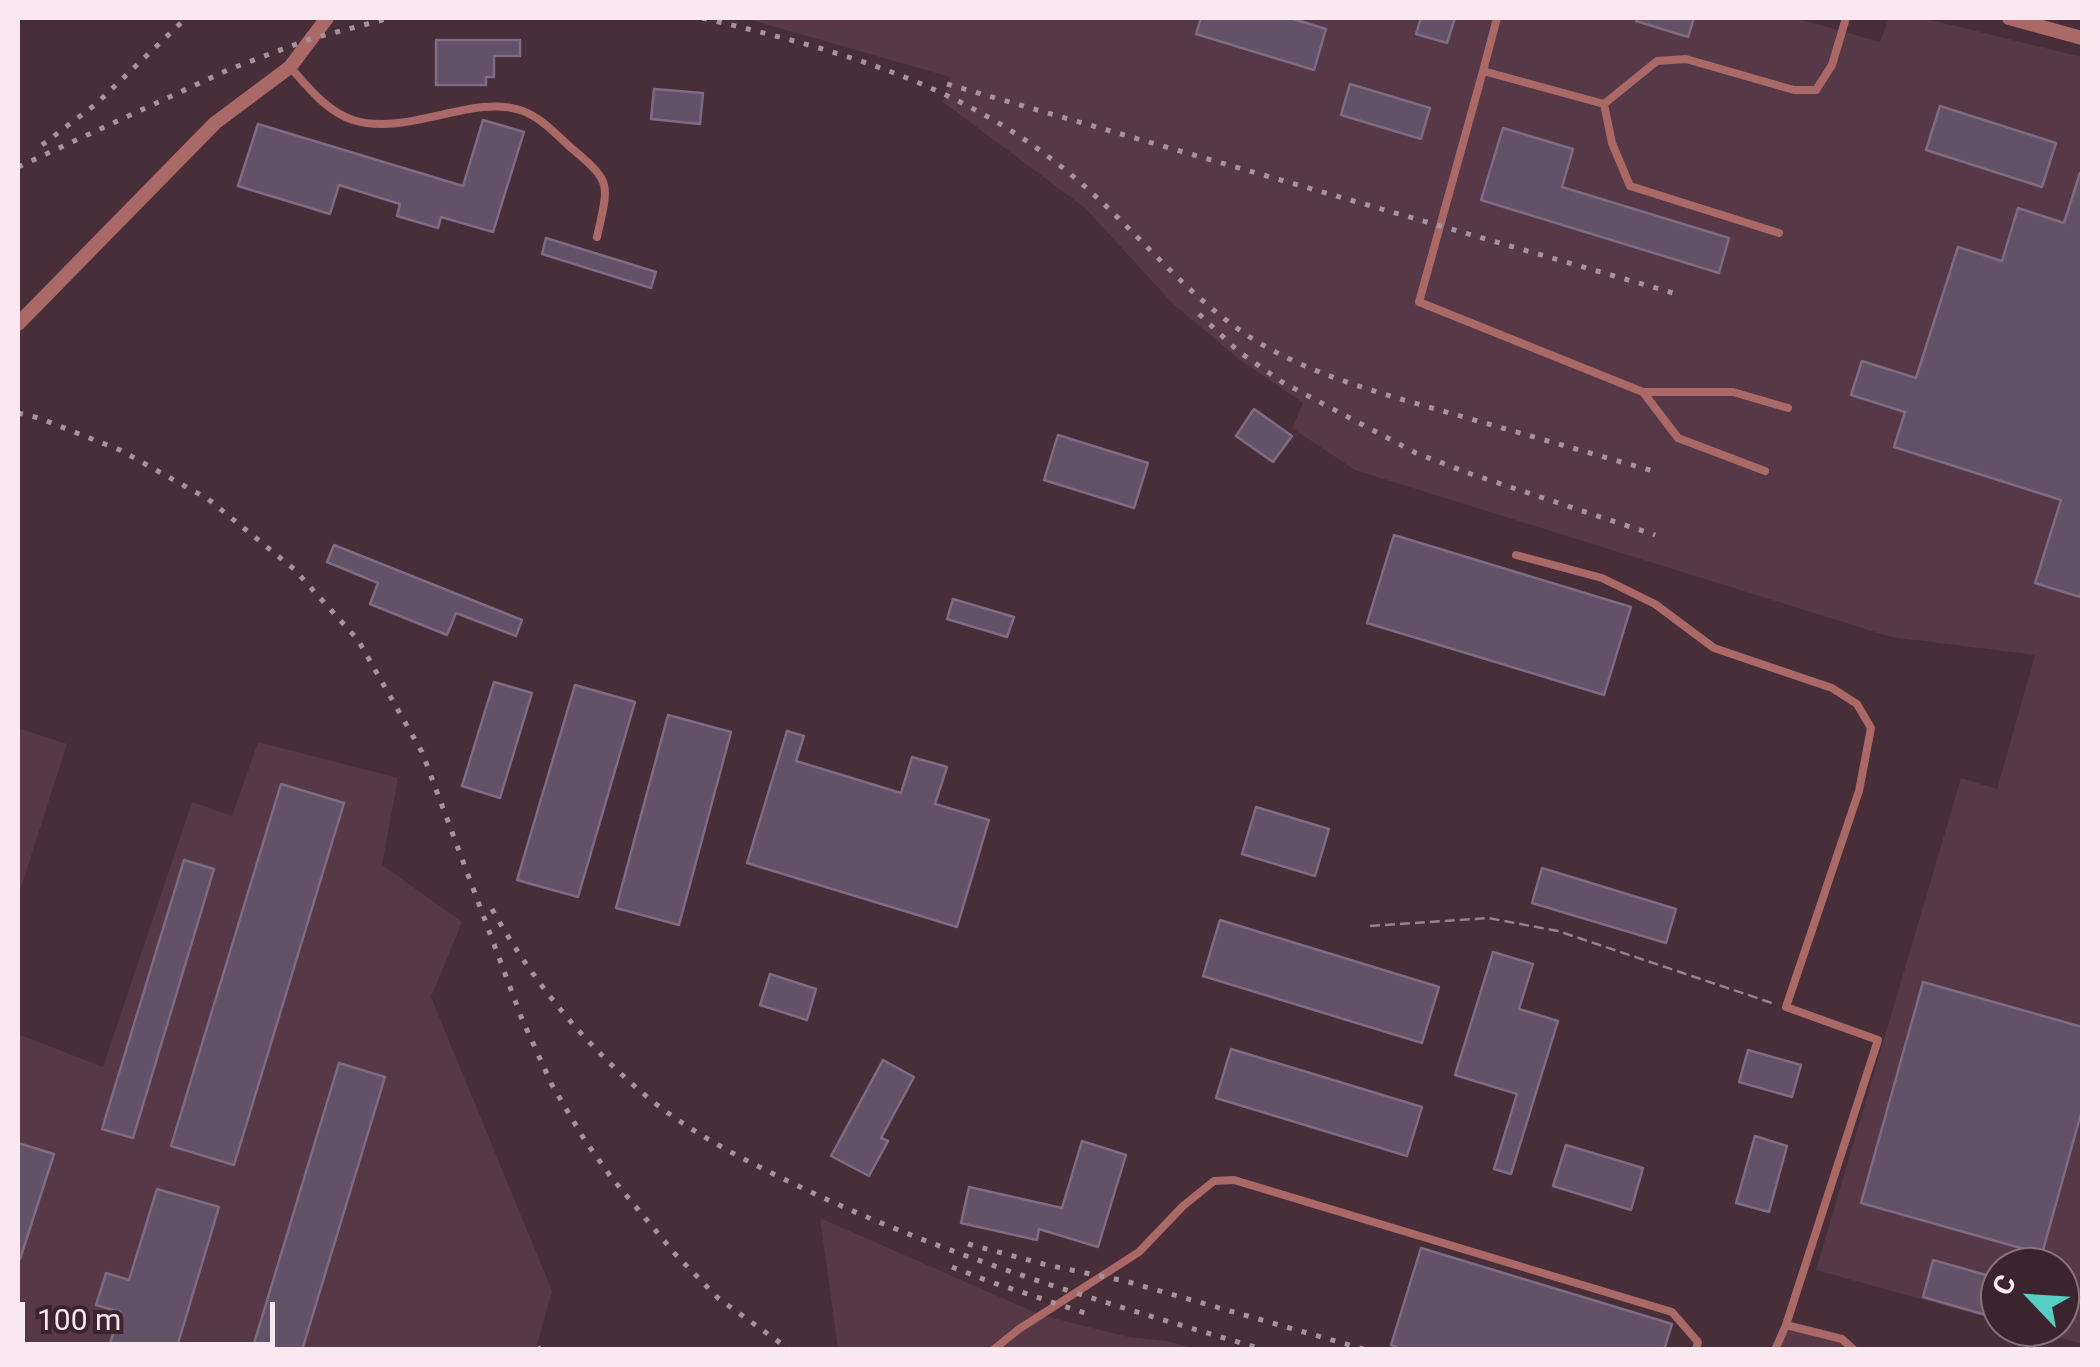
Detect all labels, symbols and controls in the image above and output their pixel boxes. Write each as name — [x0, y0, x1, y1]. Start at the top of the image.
north arrow — [1980, 1247, 2080, 1347]
text: С — [1985, 1270, 2023, 1300]
scale bar — [25, 1282, 280, 1344]
text: 100 m — [37, 1302, 121, 1337]

